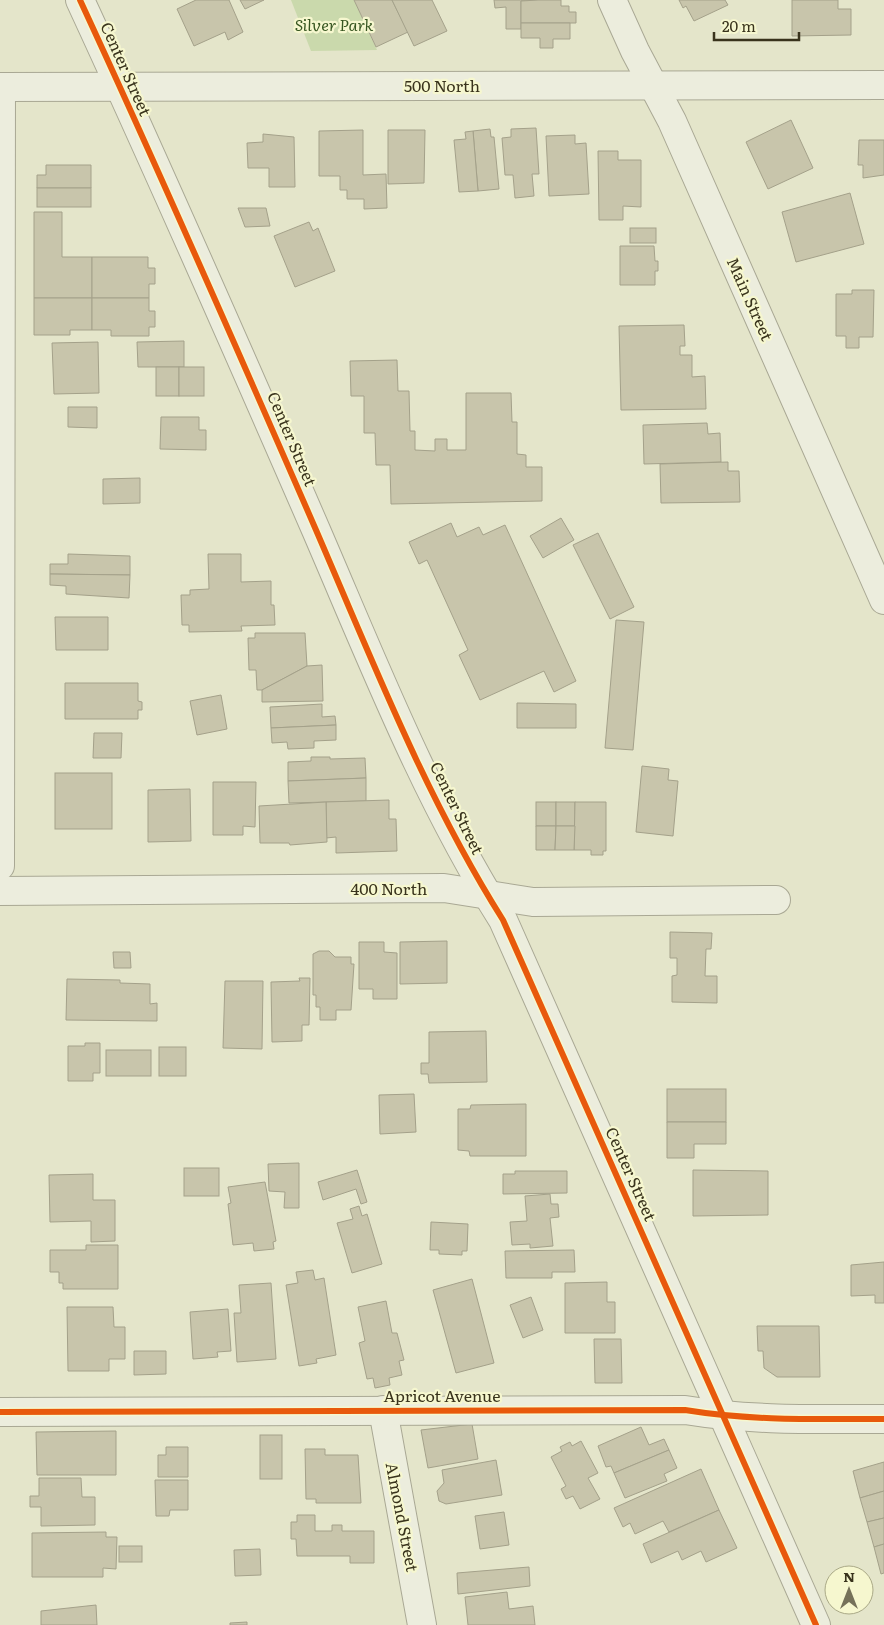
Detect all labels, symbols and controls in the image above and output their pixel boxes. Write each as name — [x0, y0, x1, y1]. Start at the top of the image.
scale bar — [714, 10, 799, 42]
park label: Silver Park — [295, 12, 374, 36]
text: 20 m — [722, 14, 756, 37]
street label: Center Street — [96, 18, 159, 120]
street label: 500 North — [404, 73, 481, 97]
street label: Main Street — [722, 253, 780, 345]
street label: Center Street — [262, 388, 324, 490]
street label: Center Street — [425, 757, 491, 858]
street label: 400 North — [351, 876, 428, 900]
street label: Center Street — [601, 1123, 664, 1225]
street label: Apricot Avenue — [384, 1383, 500, 1407]
street label: Almond Street — [381, 1460, 425, 1574]
north arrow — [824, 1565, 874, 1615]
text: N — [843, 1566, 855, 1586]

